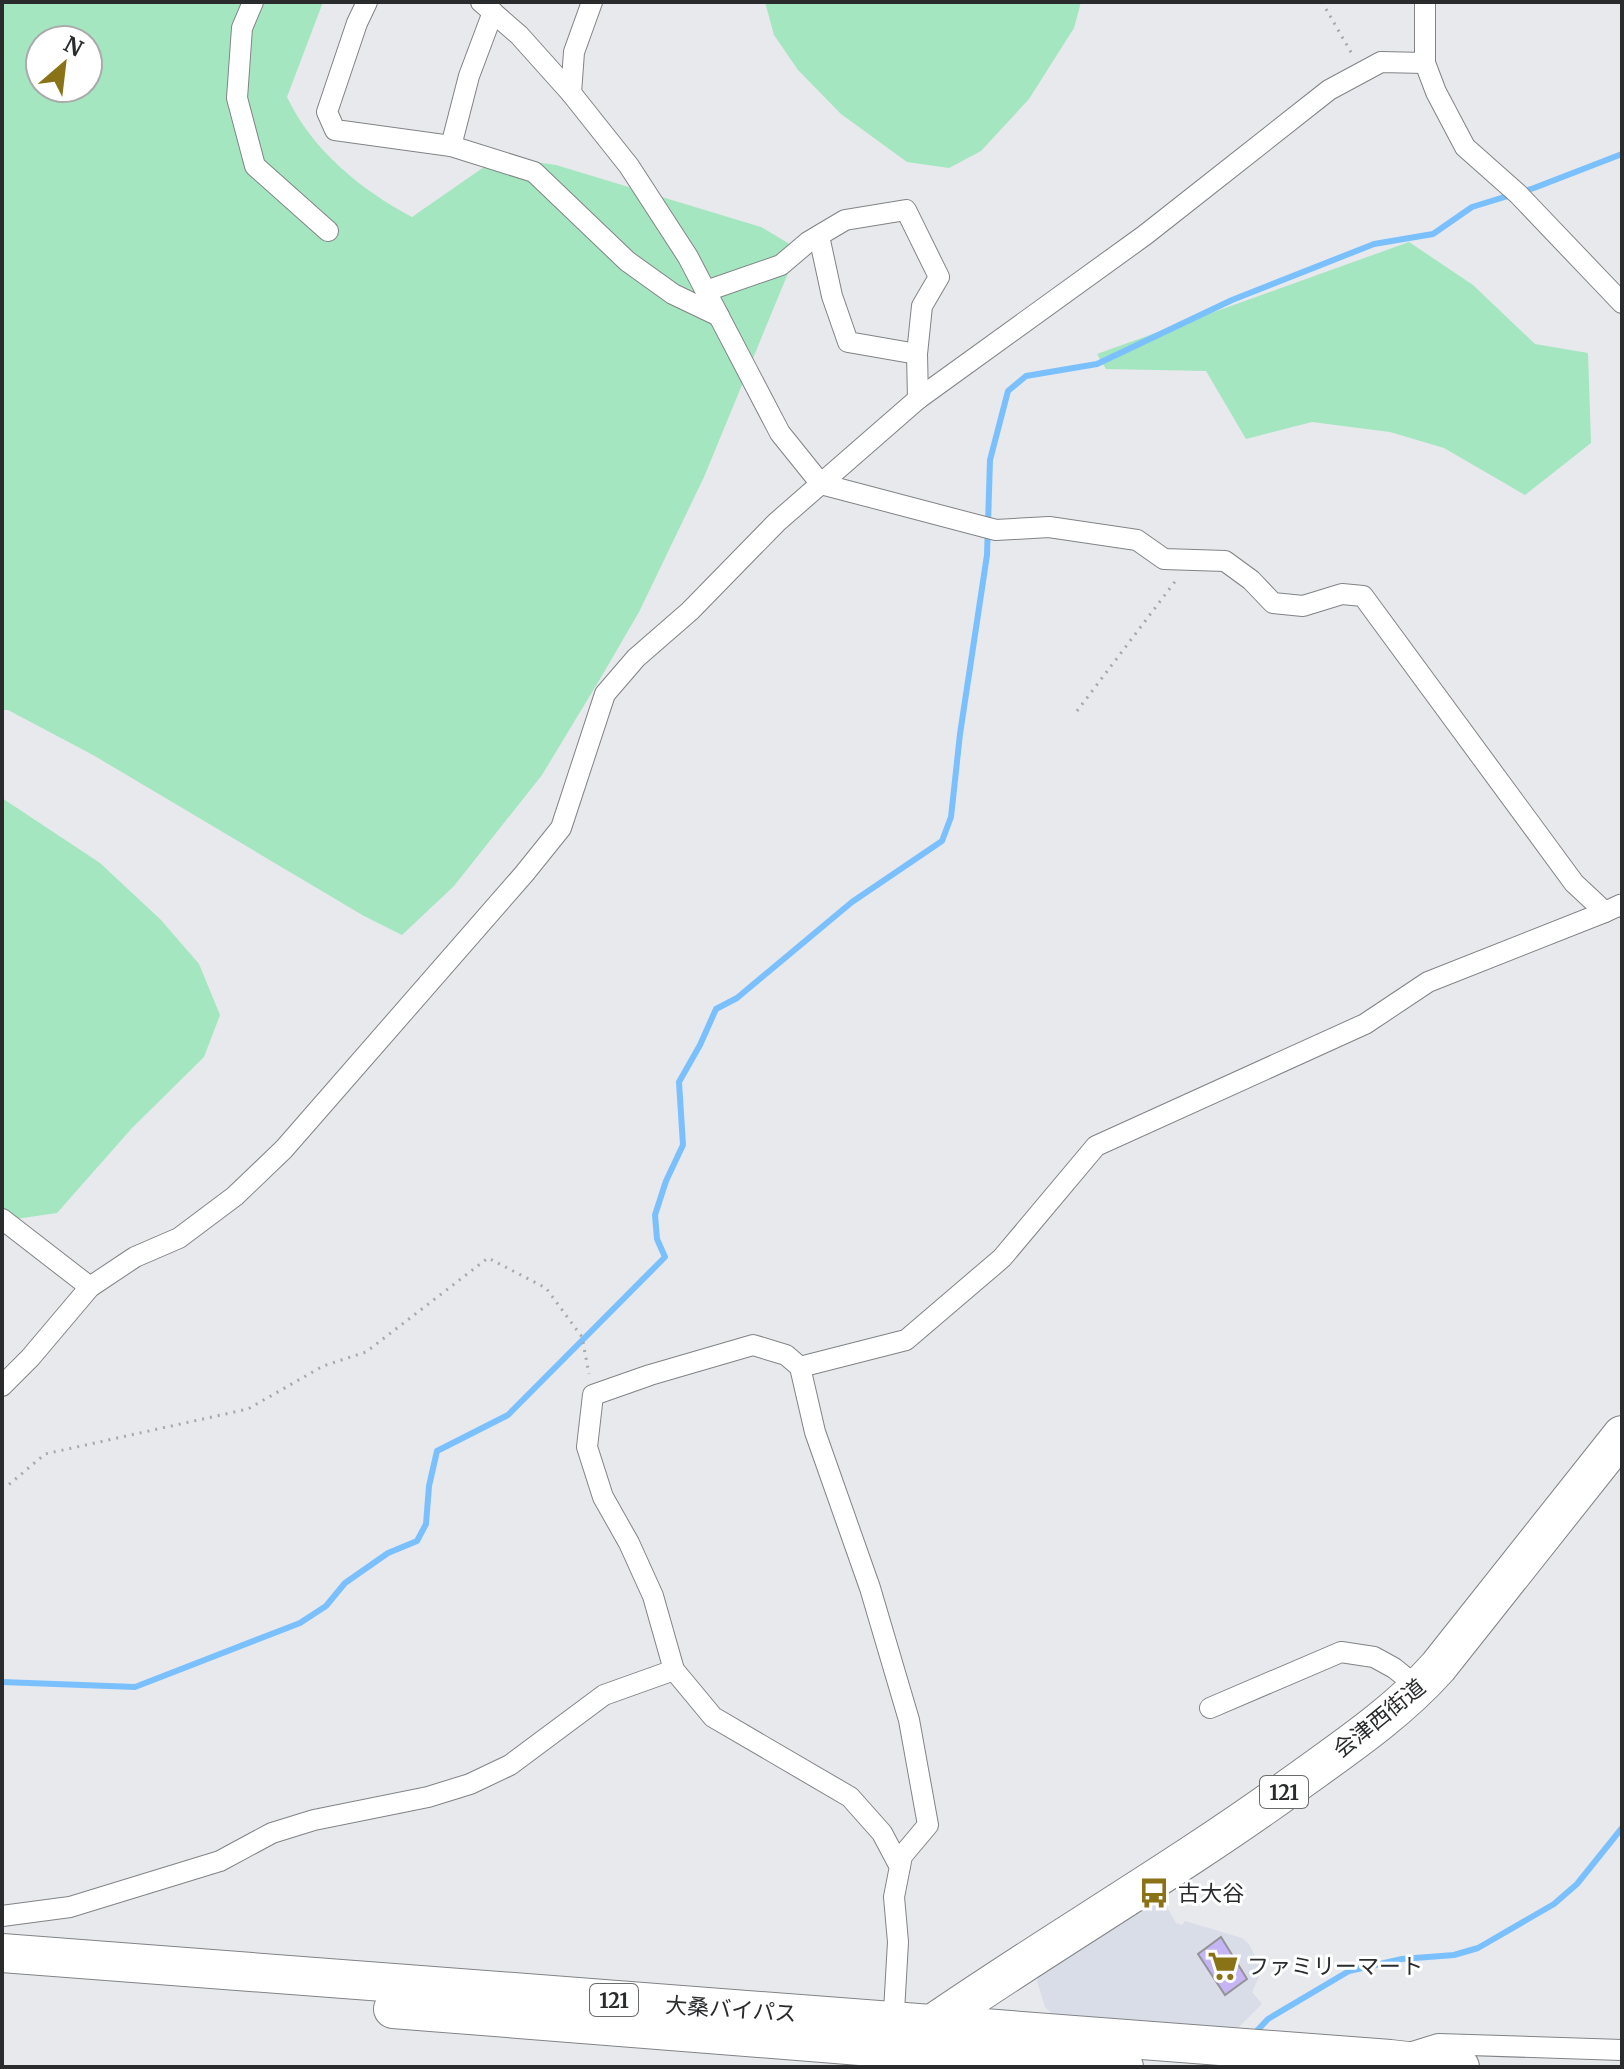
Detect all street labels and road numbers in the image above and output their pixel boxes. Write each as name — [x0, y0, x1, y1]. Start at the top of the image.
street label: 会津西街道 — [1327, 1673, 1431, 1763]
road number: 121 — [1260, 1776, 1308, 1808]
road number: 121 — [590, 1984, 638, 2016]
street label: 大桑バイパス — [664, 1990, 798, 2028]

